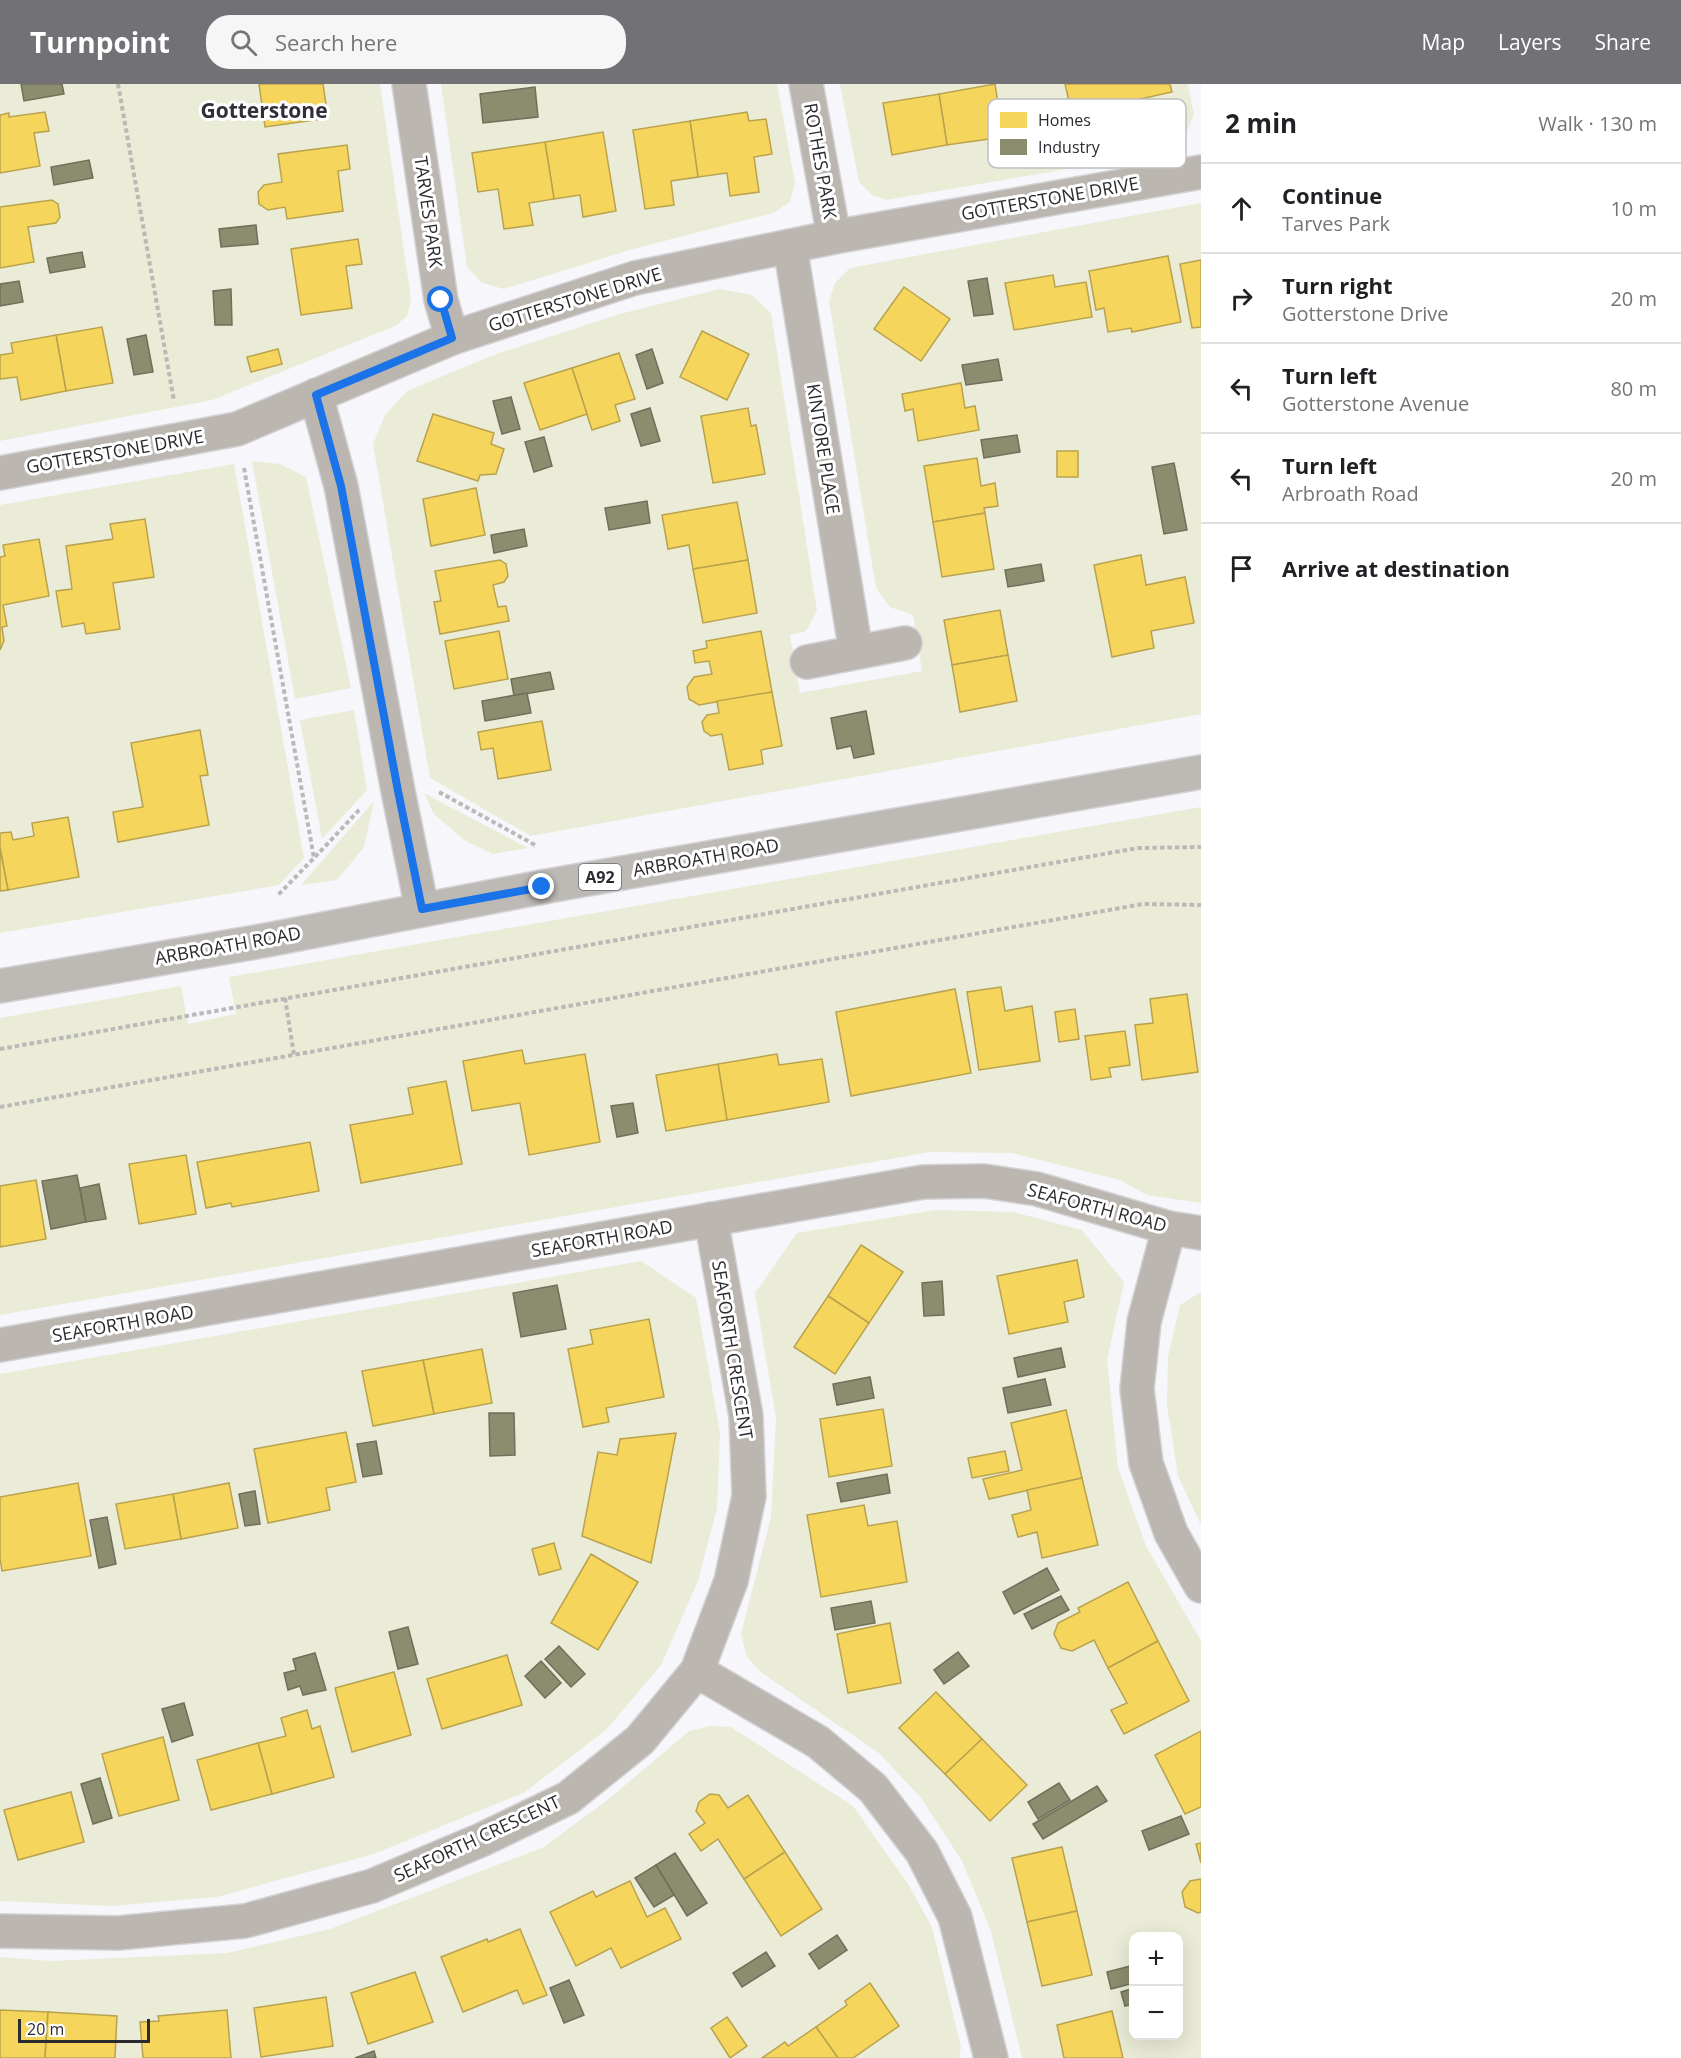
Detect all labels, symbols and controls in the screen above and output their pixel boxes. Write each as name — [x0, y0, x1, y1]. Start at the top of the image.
search box — [206, 15, 626, 69]
text: Turnpoint — [30, 23, 170, 61]
icon: search — [227, 26, 260, 59]
text: Search here — [275, 27, 397, 57]
text: Map — [1422, 28, 1465, 56]
text: Layers — [1498, 28, 1562, 56]
text: Share — [1595, 28, 1651, 56]
district label: Gotterstone — [200, 96, 328, 124]
legend — [988, 99, 1186, 168]
street label: ROTHES PARK — [799, 101, 843, 222]
text: 2 min — [1225, 105, 1297, 141]
text: Homes — [1038, 109, 1091, 131]
text: Walk · 130 m — [1538, 110, 1657, 137]
text: Industry — [1038, 136, 1101, 158]
street label: TARVES PARK — [409, 155, 449, 270]
street label: GOTTERSTONE DRIVE — [959, 171, 1141, 225]
text: Continue — [1282, 180, 1382, 210]
icon: ahead — [1225, 192, 1258, 225]
text: 10 m — [1610, 195, 1657, 222]
text: Tarves Park — [1282, 210, 1390, 237]
street label: GOTTERSTONE DRIVE — [485, 261, 664, 337]
text: Turn right — [1282, 270, 1393, 300]
icon: right — [1225, 282, 1258, 315]
text: 20 m — [1610, 285, 1657, 312]
route start — [427, 286, 453, 312]
text: Gotterstone Drive — [1282, 300, 1449, 327]
text: Turn left — [1282, 360, 1377, 390]
icon: left — [1225, 372, 1258, 405]
text: 80 m — [1610, 375, 1657, 402]
street label: KINTORE PLACE — [802, 382, 846, 516]
text: Gotterstone Avenue — [1282, 390, 1469, 417]
street label: GOTTERSTONE DRIVE — [24, 424, 206, 478]
text: Turn left — [1282, 450, 1377, 480]
icon: left — [1225, 462, 1258, 495]
text: 20 m — [1610, 465, 1657, 492]
text: Arbroath Road — [1282, 480, 1419, 507]
icon: arrive — [1225, 552, 1258, 585]
text: Arrive at destination — [1282, 553, 1510, 583]
street label: ARBROATH ROAD — [631, 832, 781, 882]
road number: A92 — [579, 864, 621, 890]
route end — [528, 873, 554, 899]
street label: ARBROATH ROAD — [153, 920, 303, 970]
street label: SEAFORTH ROAD — [1025, 1177, 1169, 1237]
street label: SEAFORTH ROAD — [529, 1214, 674, 1262]
street label: SEAFORTH CRESCENT — [707, 1259, 759, 1441]
street label: SEAFORTH ROAD — [50, 1299, 195, 1347]
street label: SEAFORTH CRESCENT — [390, 1789, 564, 1887]
map controls — [1129, 1932, 1183, 2040]
button: + — [1129, 1932, 1183, 1986]
button: − — [1129, 1986, 1183, 2040]
scale bar — [18, 2016, 150, 2044]
text: 20 m — [27, 2018, 64, 2040]

